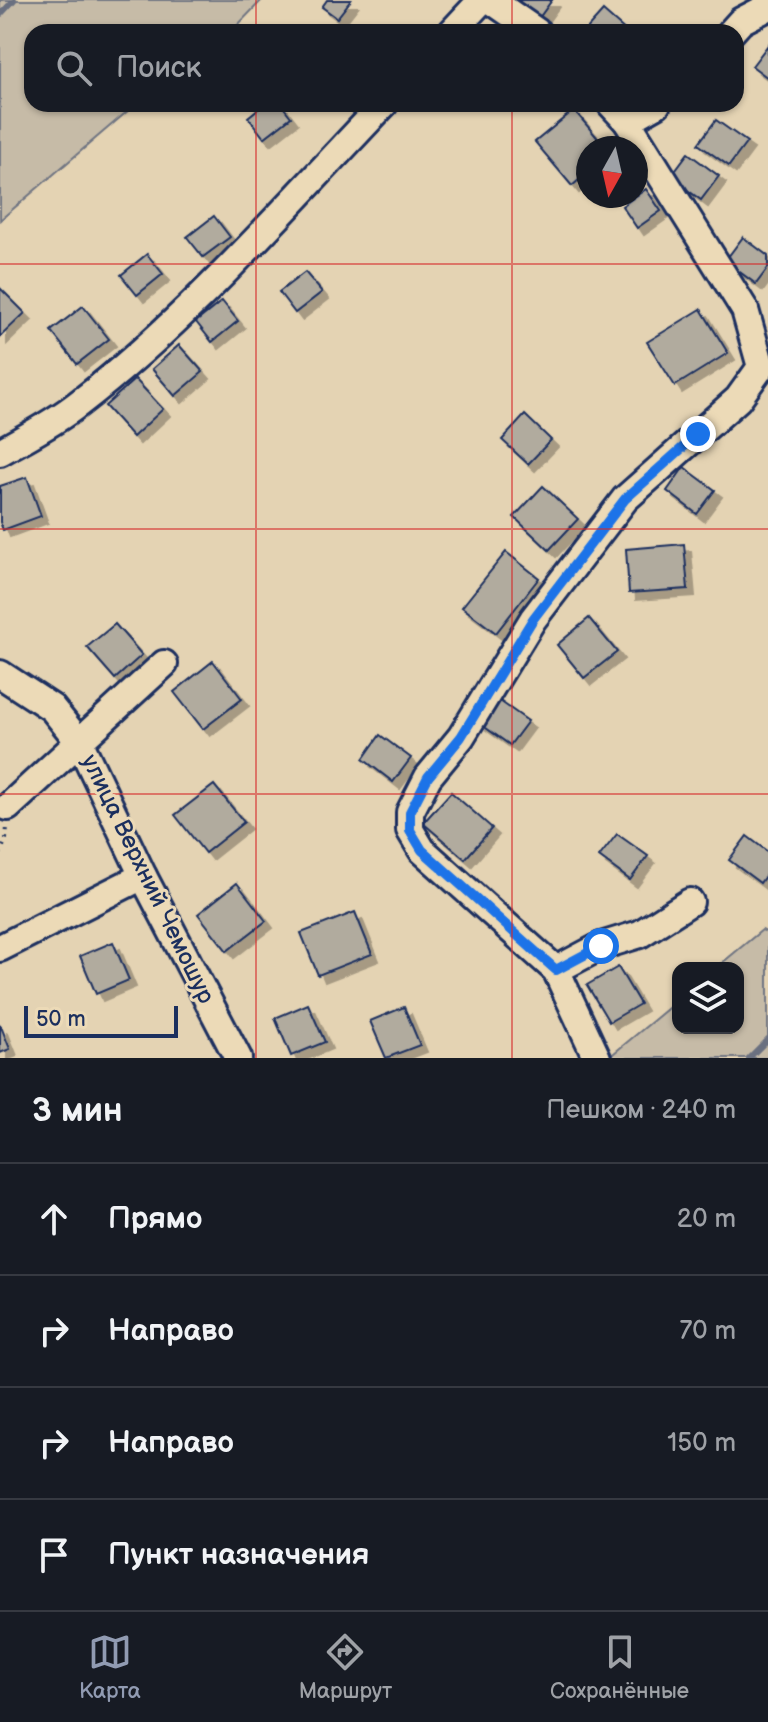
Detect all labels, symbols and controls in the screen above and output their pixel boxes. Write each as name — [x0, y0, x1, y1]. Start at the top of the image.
search box — [24, 24, 744, 112]
icon: search — [52, 46, 96, 90]
text: Поиск — [116, 50, 202, 86]
north arrow — [576, 136, 648, 208]
route end — [680, 416, 716, 452]
street label: улица Верхний Чемошур — [75, 750, 221, 1009]
route start — [583, 928, 619, 964]
map controls — [672, 962, 744, 1034]
button: layers — [672, 962, 744, 1034]
scale bar — [24, 1002, 178, 1038]
text: 50 m — [36, 1006, 86, 1033]
text: 3 мин — [32, 1090, 123, 1131]
text: Пешком · 240 m — [546, 1095, 736, 1126]
icon: ahead — [32, 1197, 76, 1241]
text: Прямо — [108, 1201, 202, 1237]
text: 20 m — [677, 1204, 736, 1235]
icon: right — [32, 1309, 76, 1353]
text: Направо — [108, 1313, 234, 1349]
text: 70 m — [679, 1316, 736, 1347]
icon: right — [32, 1421, 76, 1465]
text: Направо — [108, 1425, 234, 1461]
text: 150 m — [667, 1428, 736, 1459]
icon: arrive — [32, 1533, 76, 1577]
text: Пункт назначения — [108, 1537, 369, 1573]
tab: Карта — [79, 1630, 141, 1705]
tab: Маршрут — [299, 1630, 392, 1705]
tab: Сохранённые — [550, 1630, 689, 1705]

